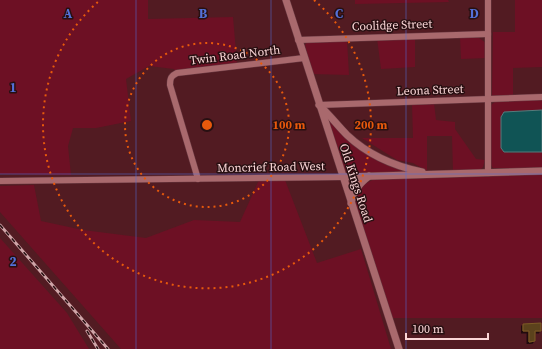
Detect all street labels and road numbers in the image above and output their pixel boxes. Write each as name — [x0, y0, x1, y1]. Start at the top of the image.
street label: Coolidge Street — [351, 16, 433, 34]
street label: Twin Road North — [189, 41, 281, 69]
street label: Leona Street — [396, 81, 464, 99]
street label: Old Kings Road — [336, 142, 376, 225]
street label: Moncrief Road West — [217, 158, 325, 176]

